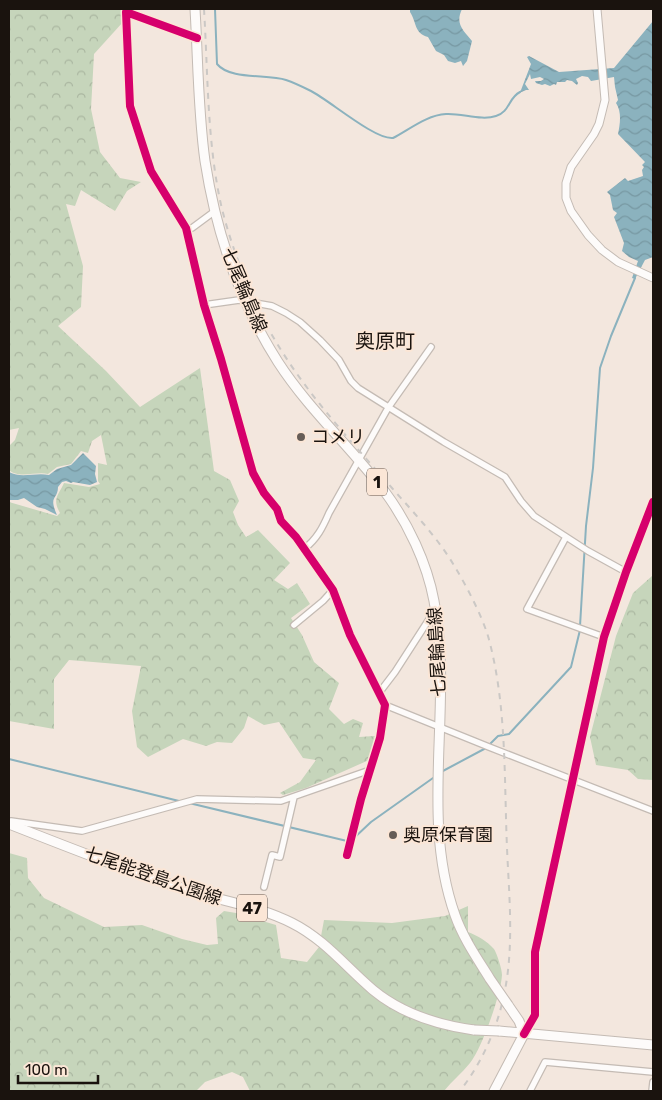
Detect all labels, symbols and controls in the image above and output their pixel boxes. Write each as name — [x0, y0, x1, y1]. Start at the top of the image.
street label: 七尾輪島線 — [216, 244, 272, 336]
district label: 奥原町 — [355, 329, 415, 353]
place label: コメリ — [311, 426, 365, 448]
marker: コメリ — [295, 431, 307, 443]
road number: 1 — [367, 468, 387, 496]
street label: 七尾輪島線 — [424, 606, 450, 698]
place label: 奥原保育園 — [403, 824, 493, 846]
marker: 奥原保育園 — [387, 829, 399, 841]
street label: 七尾能登島公園線 — [81, 842, 225, 910]
road number: 47 — [237, 894, 267, 921]
scale bar — [18, 1052, 98, 1084]
text: 100 m — [25, 1061, 67, 1079]

